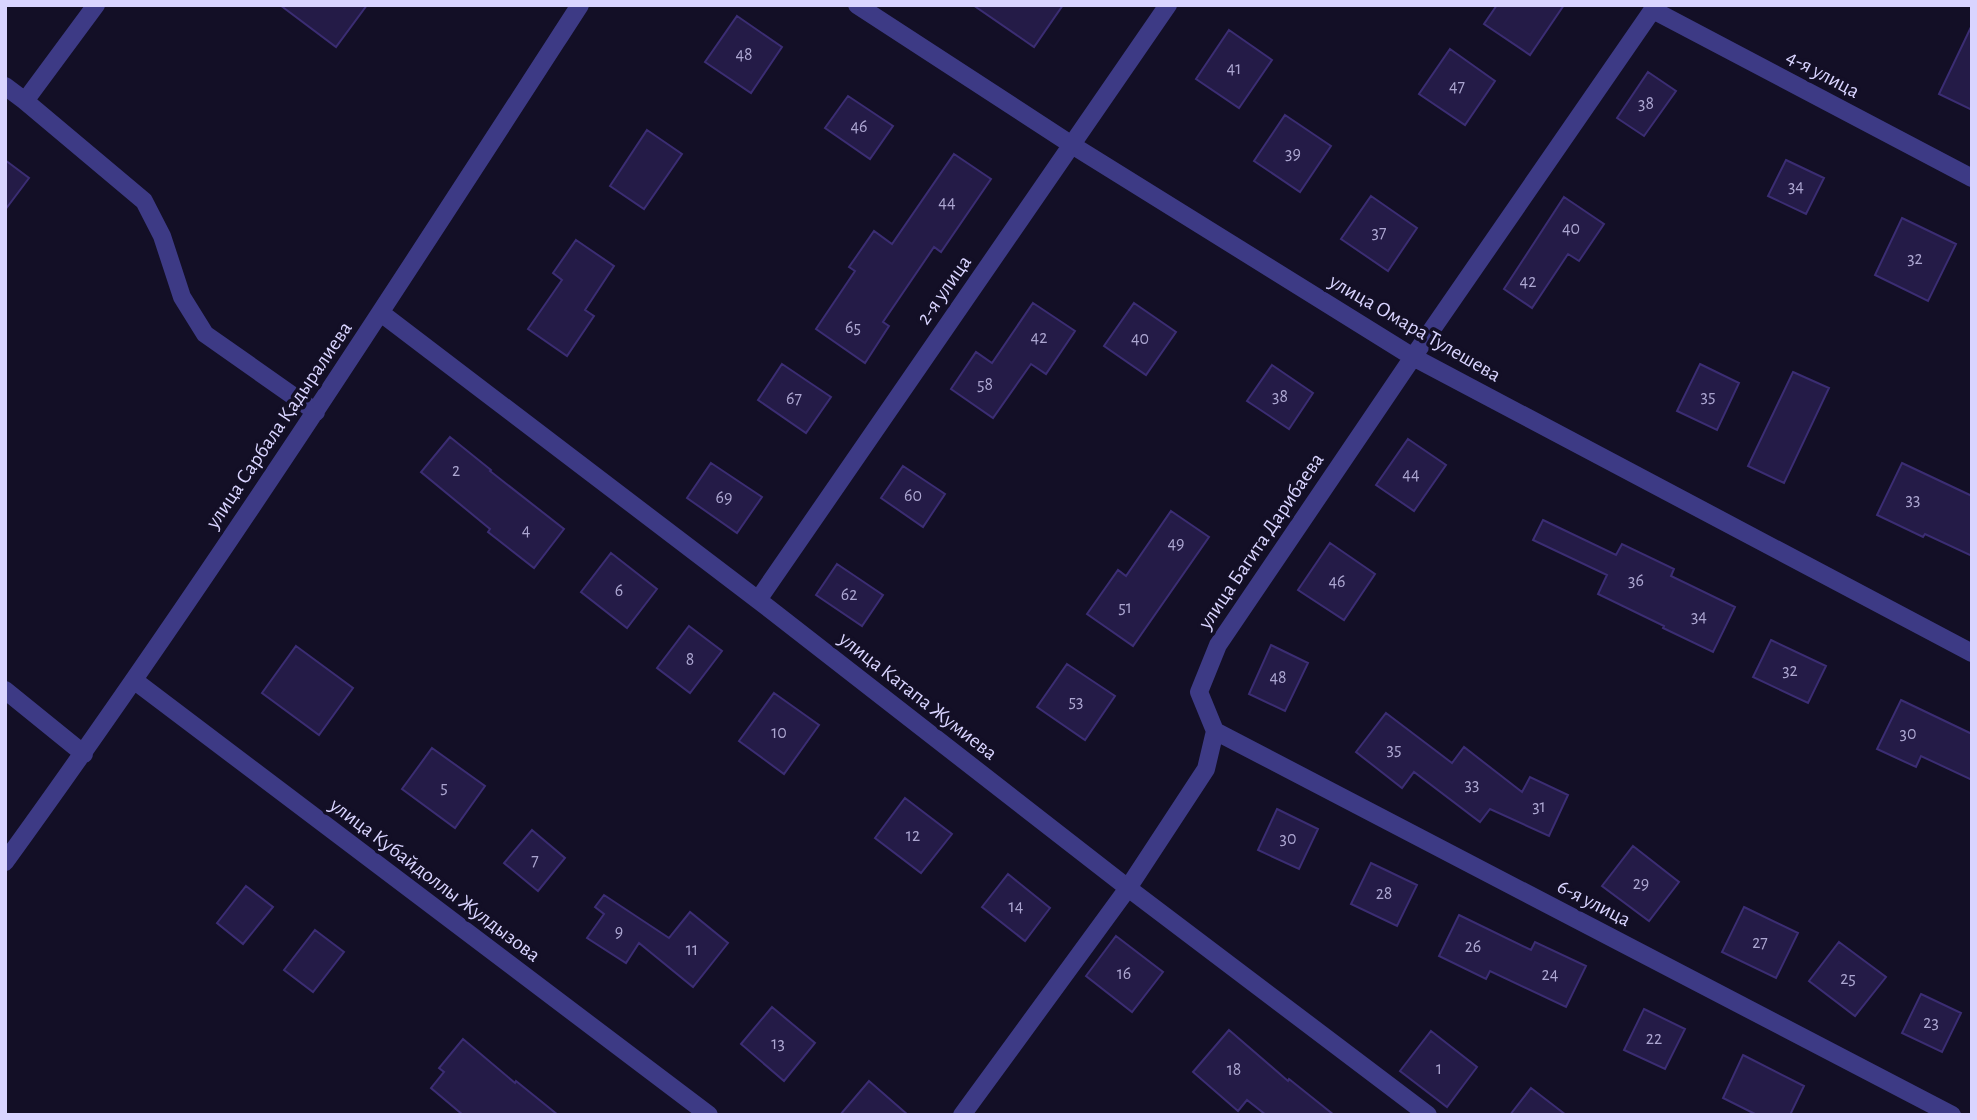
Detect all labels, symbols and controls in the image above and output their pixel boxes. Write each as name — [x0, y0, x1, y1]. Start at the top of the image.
house number: 48 — [735, 46, 753, 64]
street label: 4-я улица — [1783, 46, 1863, 102]
house number: 41 — [1227, 60, 1241, 78]
house number: 47 — [1449, 78, 1465, 96]
house number: 38 — [1638, 95, 1654, 113]
house number: 46 — [850, 118, 868, 136]
house number: 39 — [1285, 145, 1301, 163]
house number: 34 — [1788, 178, 1804, 196]
house number: 44 — [938, 194, 956, 212]
house number: 40 — [1562, 220, 1580, 238]
house number: 37 — [1372, 224, 1386, 242]
house number: 32 — [1907, 250, 1923, 268]
street label: 2-я улица — [913, 251, 976, 328]
street label: улица Омара Тулешева — [1325, 270, 1505, 386]
house number: 42 — [1520, 273, 1536, 291]
street label: улица Сарбала Қадыралиева — [201, 318, 356, 533]
house number: 65 — [845, 319, 861, 337]
house number: 42 — [1031, 329, 1047, 347]
house number: 40 — [1131, 330, 1149, 348]
house number: 58 — [977, 376, 993, 394]
house number: 38 — [1272, 388, 1288, 406]
house number: 35 — [1701, 388, 1715, 406]
house number: 67 — [786, 390, 802, 408]
street label: улица Багита Дарибаева — [1194, 449, 1328, 634]
house number: 2 — [452, 462, 460, 480]
house number: 44 — [1402, 466, 1420, 484]
house number: 60 — [904, 487, 922, 505]
house number: 69 — [716, 489, 732, 507]
house number: 33 — [1906, 491, 1920, 509]
house number: 4 — [522, 522, 531, 540]
house number: 49 — [1167, 535, 1185, 553]
house number: 36 — [1628, 572, 1644, 590]
house number: 46 — [1328, 573, 1346, 591]
house number: 6 — [615, 582, 623, 600]
house number: 62 — [841, 586, 857, 604]
house number: 51 — [1118, 599, 1132, 617]
house number: 34 — [1691, 608, 1707, 626]
street label: улица Катапа Жумиева — [834, 627, 1001, 764]
house number: 8 — [686, 651, 694, 669]
house number: 32 — [1782, 662, 1798, 680]
house number: 48 — [1269, 669, 1287, 687]
house number: 53 — [1069, 693, 1083, 711]
house number: 10 — [771, 724, 787, 742]
house number: 30 — [1900, 725, 1916, 743]
house number: 35 — [1387, 741, 1401, 759]
house number: 33 — [1465, 776, 1479, 794]
house number: 5 — [440, 779, 448, 797]
street label: улица Кубайдоллы Жулдызова — [325, 794, 544, 966]
house number: 31 — [1532, 798, 1546, 816]
house number: 12 — [906, 827, 920, 845]
house number: 30 — [1280, 830, 1296, 848]
house number: 7 — [531, 852, 539, 870]
house number: 29 — [1633, 875, 1649, 893]
street label: 6-я улица — [1554, 876, 1634, 931]
house number: 28 — [1376, 885, 1392, 903]
house number: 14 — [1009, 898, 1024, 916]
house number: 9 — [615, 923, 623, 941]
house number: 27 — [1752, 934, 1768, 952]
house number: 26 — [1465, 938, 1481, 956]
house number: 11 — [686, 941, 698, 959]
house number: 16 — [1117, 965, 1131, 983]
house number: 24 — [1542, 966, 1559, 984]
house number: 25 — [1840, 970, 1856, 988]
house number: 23 — [1923, 1014, 1939, 1032]
house number: 22 — [1646, 1030, 1662, 1048]
house number: 13 — [771, 1035, 785, 1053]
house number: 1 — [1436, 1060, 1442, 1078]
house number: 18 — [1227, 1061, 1241, 1079]

